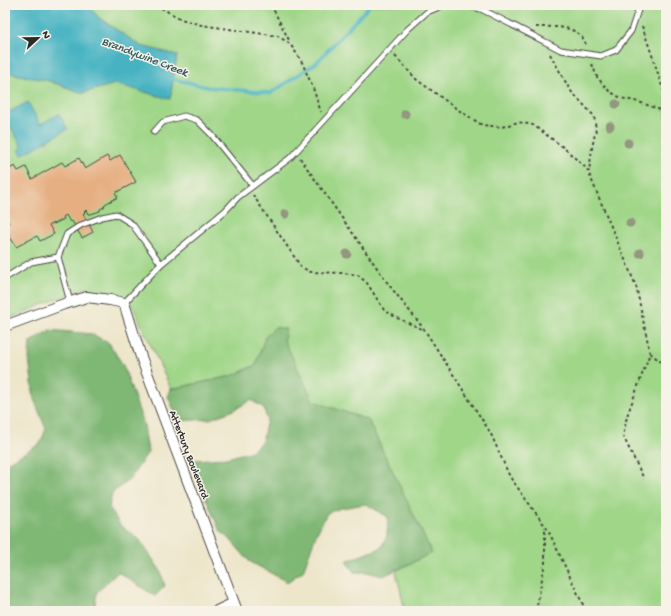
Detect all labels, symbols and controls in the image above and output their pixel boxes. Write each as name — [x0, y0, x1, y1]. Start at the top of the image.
north arrow — [18, 18, 58, 58]
text: N — [39, 29, 52, 41]
water label: Brandywine Creek — [99, 35, 191, 81]
street label: Atterbury Boulevard — [166, 409, 211, 502]

